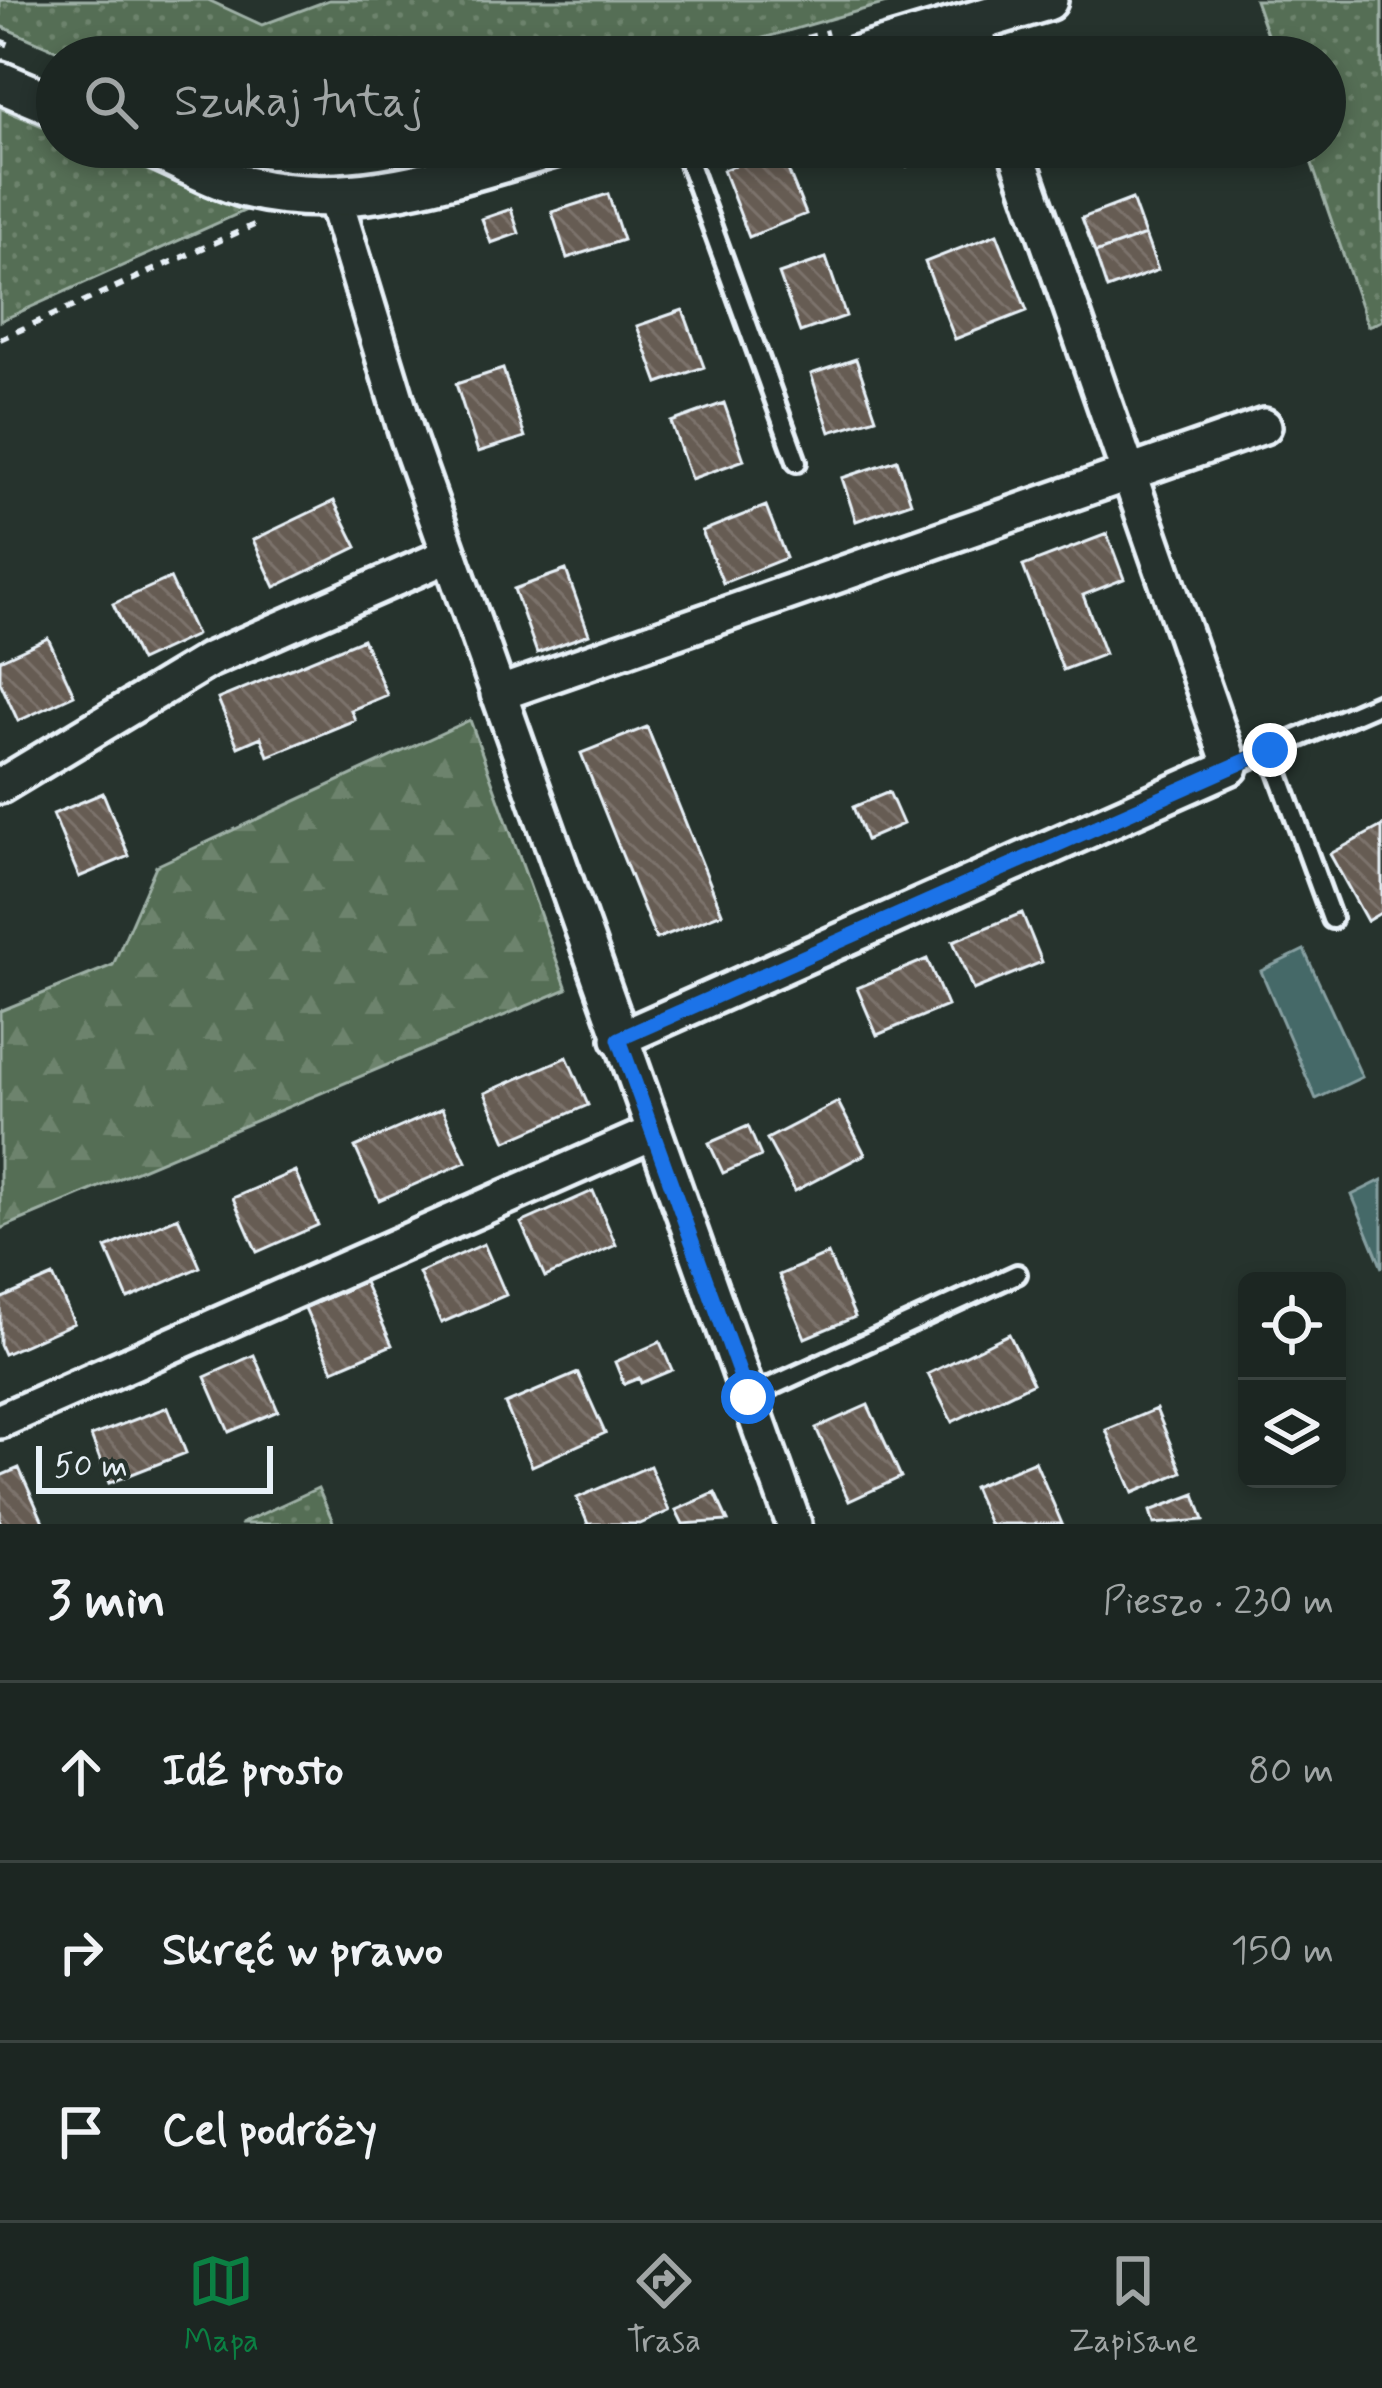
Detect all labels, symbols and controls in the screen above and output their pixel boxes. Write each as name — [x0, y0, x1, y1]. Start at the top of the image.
search box — [36, 36, 1346, 168]
icon: search — [78, 69, 144, 135]
text: Szukaj tutaj — [174, 73, 423, 132]
route end — [1243, 723, 1297, 777]
map controls — [1238, 1272, 1346, 1488]
button: locate — [1238, 1272, 1346, 1380]
route start — [721, 1370, 775, 1424]
button: layers — [1238, 1380, 1346, 1488]
scale bar — [36, 1440, 273, 1493]
text: 50 m — [54, 1445, 128, 1489]
text: 3 min — [48, 1569, 166, 1635]
text: Pieszo · 230 m — [1103, 1577, 1334, 1628]
icon: ahead — [48, 1739, 114, 1805]
text: Idź prosto — [162, 1742, 344, 1801]
text: 80 m — [1248, 1746, 1334, 1797]
icon: right — [48, 1919, 114, 1985]
text: Skręć w prawo — [162, 1922, 443, 1981]
text: 150 m — [1231, 1926, 1334, 1977]
icon: arrive — [48, 2099, 114, 2165]
text: Cel podróży — [162, 2102, 377, 2161]
tab: Mapa — [184, 2248, 259, 2364]
tab: Trasa — [627, 2248, 701, 2364]
tab: Zapisane — [1069, 2248, 1198, 2364]

